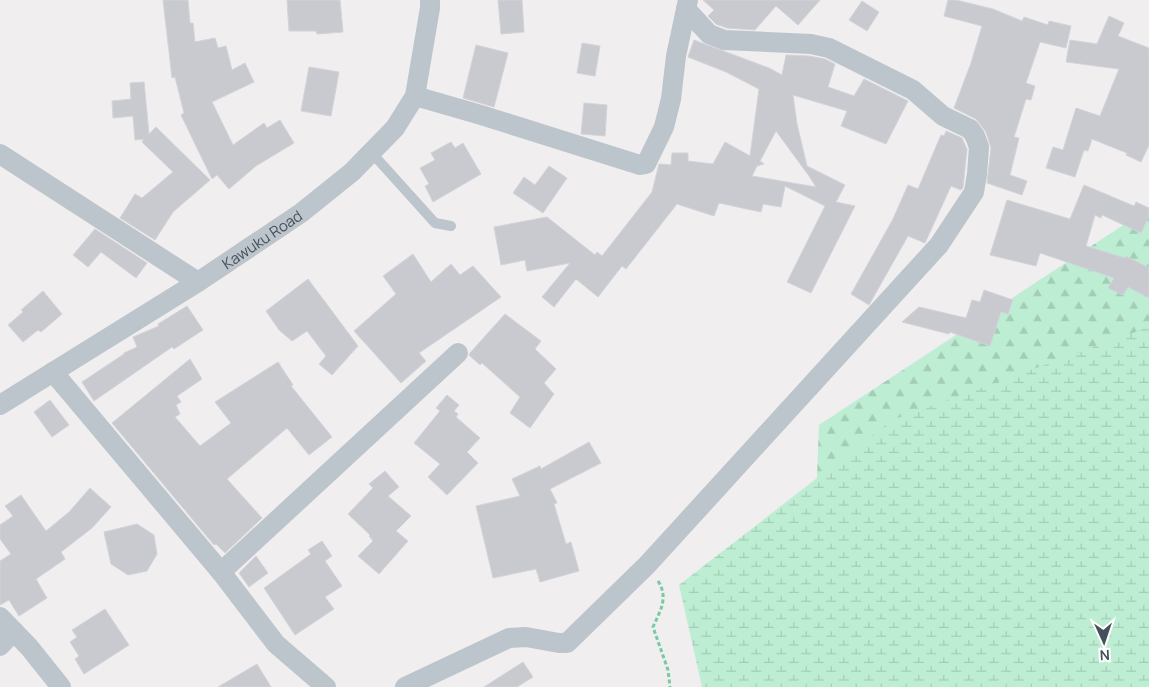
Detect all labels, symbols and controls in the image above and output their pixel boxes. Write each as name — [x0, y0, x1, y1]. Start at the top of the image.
street label: Kawuku Road — [218, 205, 306, 274]
north arrow — [1079, 617, 1129, 667]
text: N — [1099, 646, 1110, 665]

